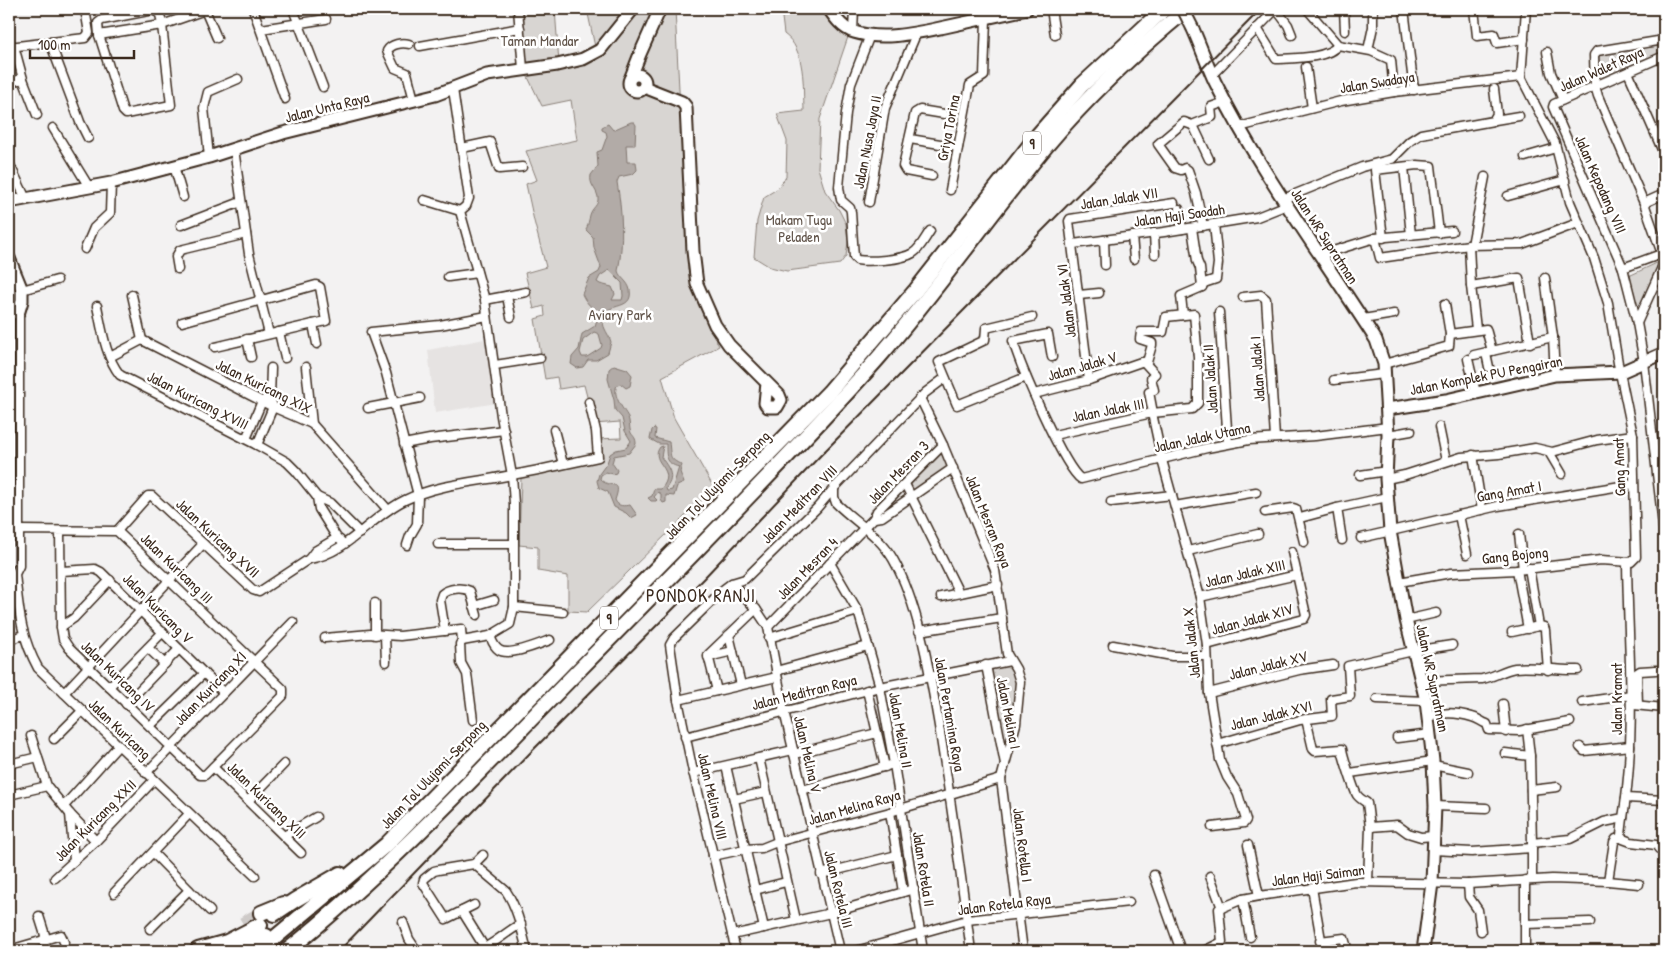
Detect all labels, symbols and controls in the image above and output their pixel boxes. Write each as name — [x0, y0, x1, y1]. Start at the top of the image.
scale bar — [30, 28, 134, 60]
park label: Taman Mandar — [501, 30, 579, 51]
text: 100 m — [38, 34, 71, 55]
street label: Jalan Walet Raya — [1556, 41, 1647, 97]
street label: Jalan Swadaya — [1338, 66, 1416, 98]
street label: Jalan Unta Raya — [283, 86, 371, 128]
street label: Jalan Nusa Jaya II — [848, 93, 886, 191]
street label: Griya Torina — [931, 93, 965, 163]
road number: 9 — [1023, 132, 1041, 154]
street label: Jalan Kepodang VIII — [1570, 132, 1632, 236]
street label: Jalan Jalak VII — [1079, 182, 1159, 214]
street label: Jalan WR Supratman — [1286, 184, 1364, 288]
street label: Jalan Haji Saodah — [1132, 198, 1226, 232]
park label: Makam Tugu Peladen — [766, 209, 832, 247]
street label: Jalan Jalak VI — [1051, 263, 1081, 339]
park label: Aviary Park — [588, 304, 652, 325]
street label: Jalan Jalak I — [1244, 335, 1270, 403]
street label: Jalan Jalak II — [1197, 344, 1223, 414]
street label: Jalan Jalak V — [1045, 346, 1120, 386]
street label: Jalan Komplek PU Pengairan — [1408, 350, 1564, 400]
street label: Jalan Kuricang XIX — [212, 354, 316, 418]
street label: Jalan Kuricang XVIII — [144, 365, 252, 435]
street label: Jalan Jalak III — [1070, 393, 1146, 427]
street label: Jalan Jalak Utama — [1152, 417, 1252, 457]
street label: Jalan Tol Ulujami–Serpong — [659, 426, 775, 544]
street label: Jalan Mesran 3 — [862, 435, 934, 508]
street label: Gang Amat — [1607, 437, 1631, 497]
street label: Jalan Meditran VIII — [756, 460, 842, 548]
street label: Jalan Mesran Raya — [961, 471, 1017, 571]
street label: Gang Amat I — [1475, 475, 1543, 507]
street label: Jalan Kuricang XVII — [171, 494, 265, 582]
street label: Jalan Kuricang III — [136, 528, 218, 608]
street label: Jalan Mesran 4 — [772, 532, 842, 604]
street label: Gang Bojong — [1481, 541, 1550, 569]
street label: Jalan Jalak XIII — [1203, 554, 1287, 592]
street label: Jalan Kuricang V — [118, 568, 198, 648]
district label: PONDOK RANJI — [646, 583, 756, 608]
street label: Jalan Jalak XIV — [1209, 598, 1296, 640]
road number: 9 — [600, 606, 618, 630]
street label: Jalan Jalak X — [1177, 606, 1205, 680]
street label: Jalan WR Supratman — [1411, 622, 1455, 734]
street label: Jalan Kuricang IV — [77, 635, 160, 717]
street label: Jalan Jalak XV — [1227, 645, 1310, 685]
street label: Jalan Kuricang XI — [169, 646, 251, 730]
street label: Jalan Pertamina Raya — [930, 655, 970, 773]
street label: Jalan Kramat — [1606, 662, 1627, 735]
street label: Jalan Meditran Raya — [749, 669, 859, 715]
street label: Jalan Melina I — [992, 675, 1026, 751]
street label: Jalan Melina II — [884, 690, 918, 770]
street label: Jalan Kuricang — [84, 694, 156, 764]
street label: Jalan Jalak XVI — [1228, 695, 1314, 735]
street label: Jalan Melina V — [789, 713, 827, 795]
street label: Jalan Tol Ulujami–Serpong — [375, 715, 491, 833]
street label: Jalan Melina VIII — [693, 750, 733, 842]
street label: Jalan Kuricang XIII — [223, 757, 311, 843]
street label: Jalan Kuricang XXII — [49, 774, 141, 866]
street label: Jalan Melina Raya — [806, 784, 903, 830]
street label: Jalan Rotella I — [1008, 807, 1038, 883]
street label: Jalan Rotela II — [908, 830, 940, 908]
street label: Jalan Rotela III — [819, 848, 859, 930]
street label: Jalan Haji Saiman — [1270, 859, 1366, 891]
street label: Jalan Rotela Raya — [956, 888, 1052, 920]

